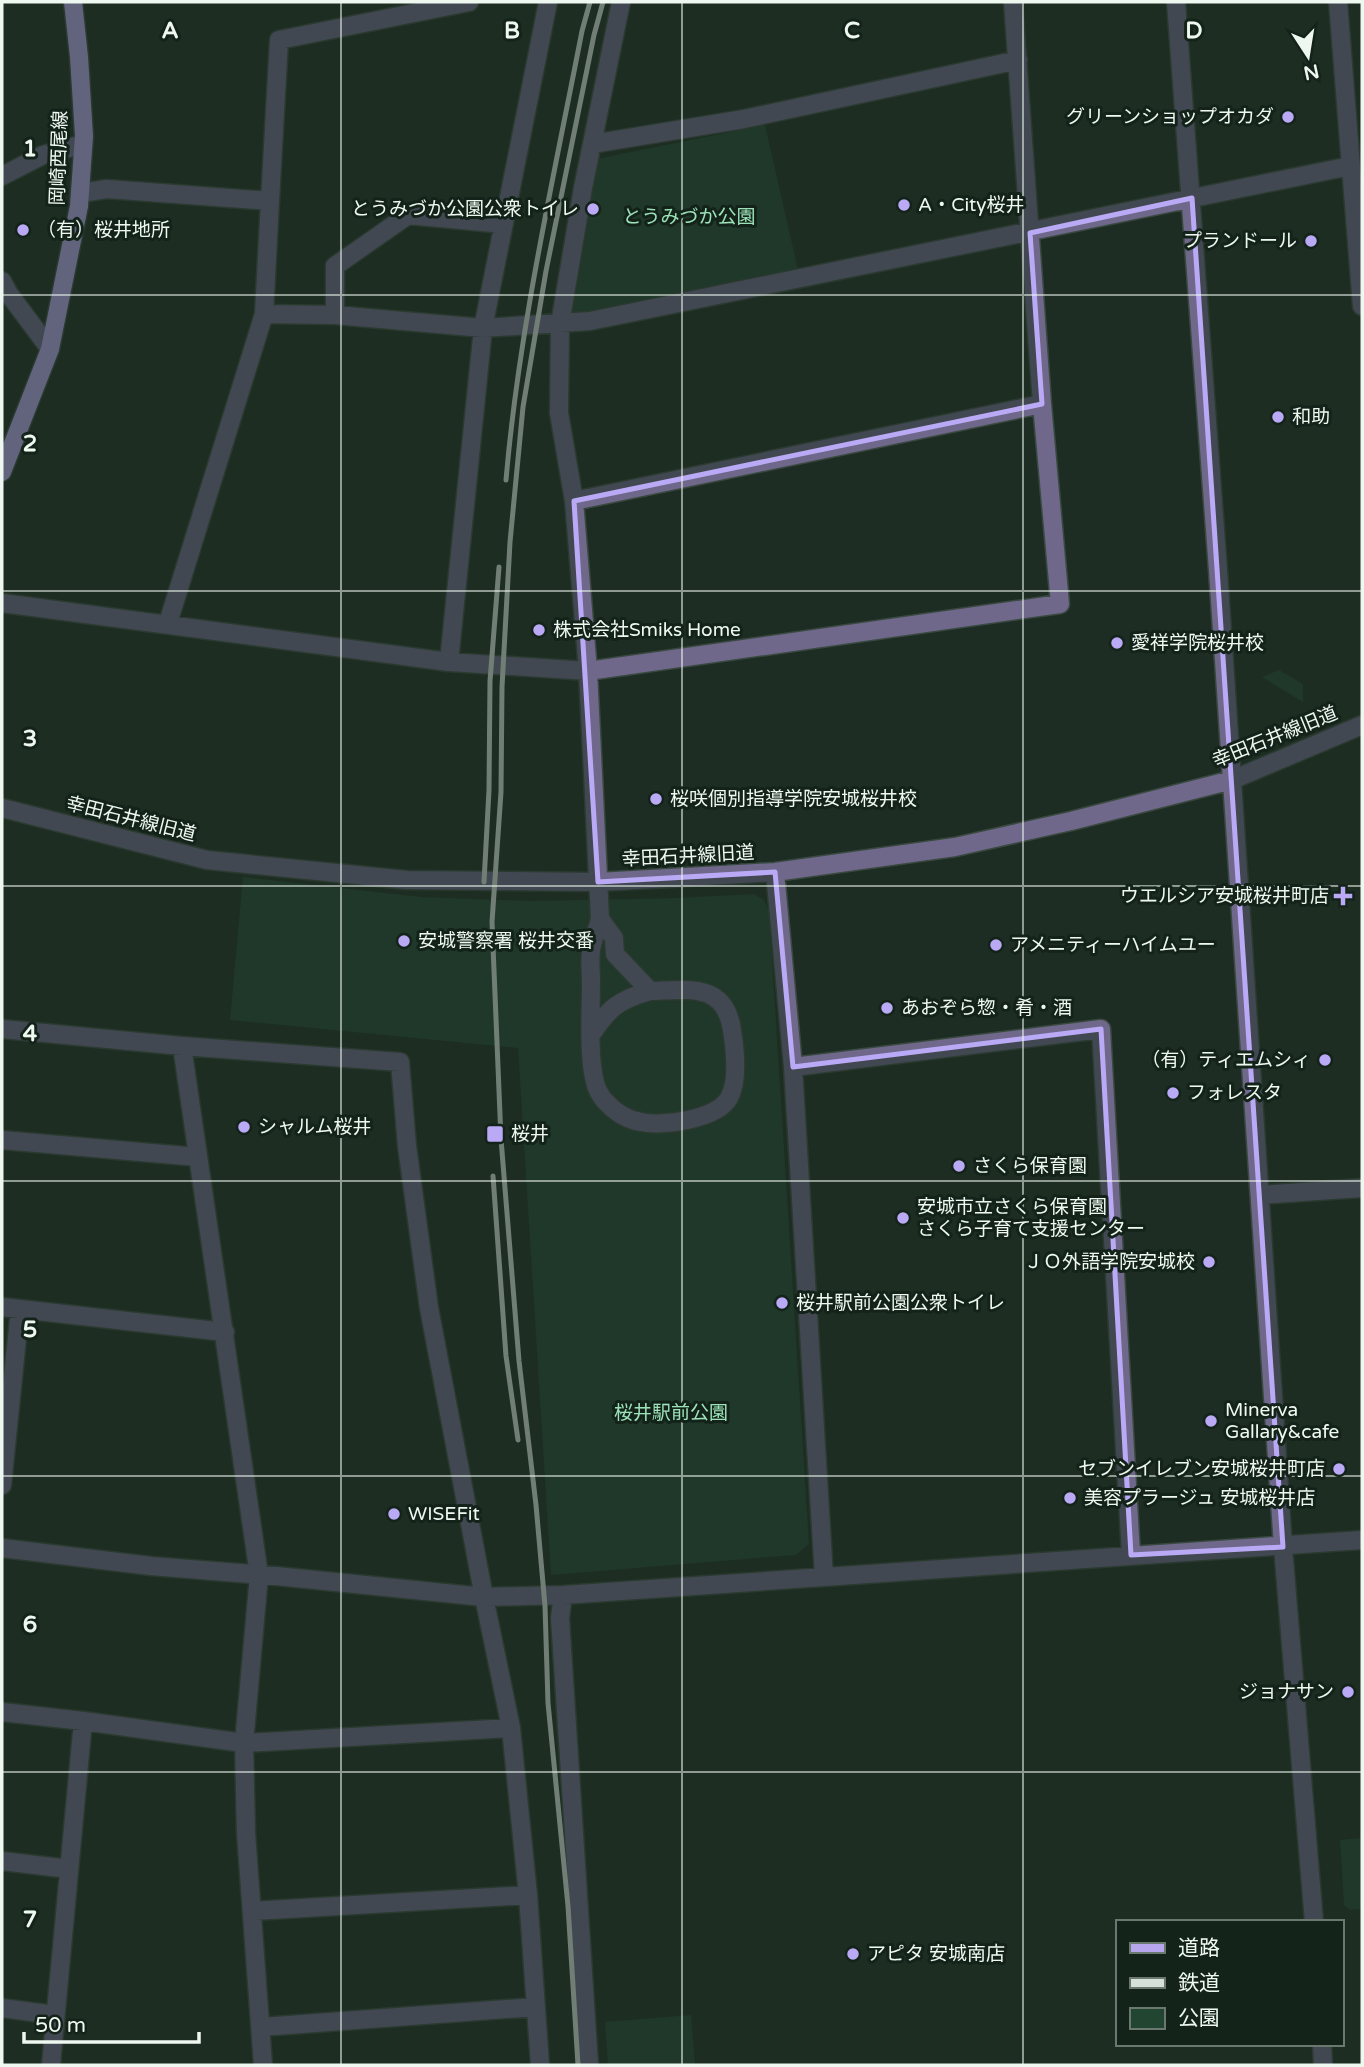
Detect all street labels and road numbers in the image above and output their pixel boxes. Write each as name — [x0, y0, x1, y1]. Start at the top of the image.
street label: 岡崎西尾線 — [46, 110, 72, 206]
street label: 幸田石井線旧道 — [1209, 702, 1341, 772]
street label: 幸田石井線旧道 — [64, 792, 198, 846]
street label: 幸田石井線旧道 — [621, 842, 755, 870]

